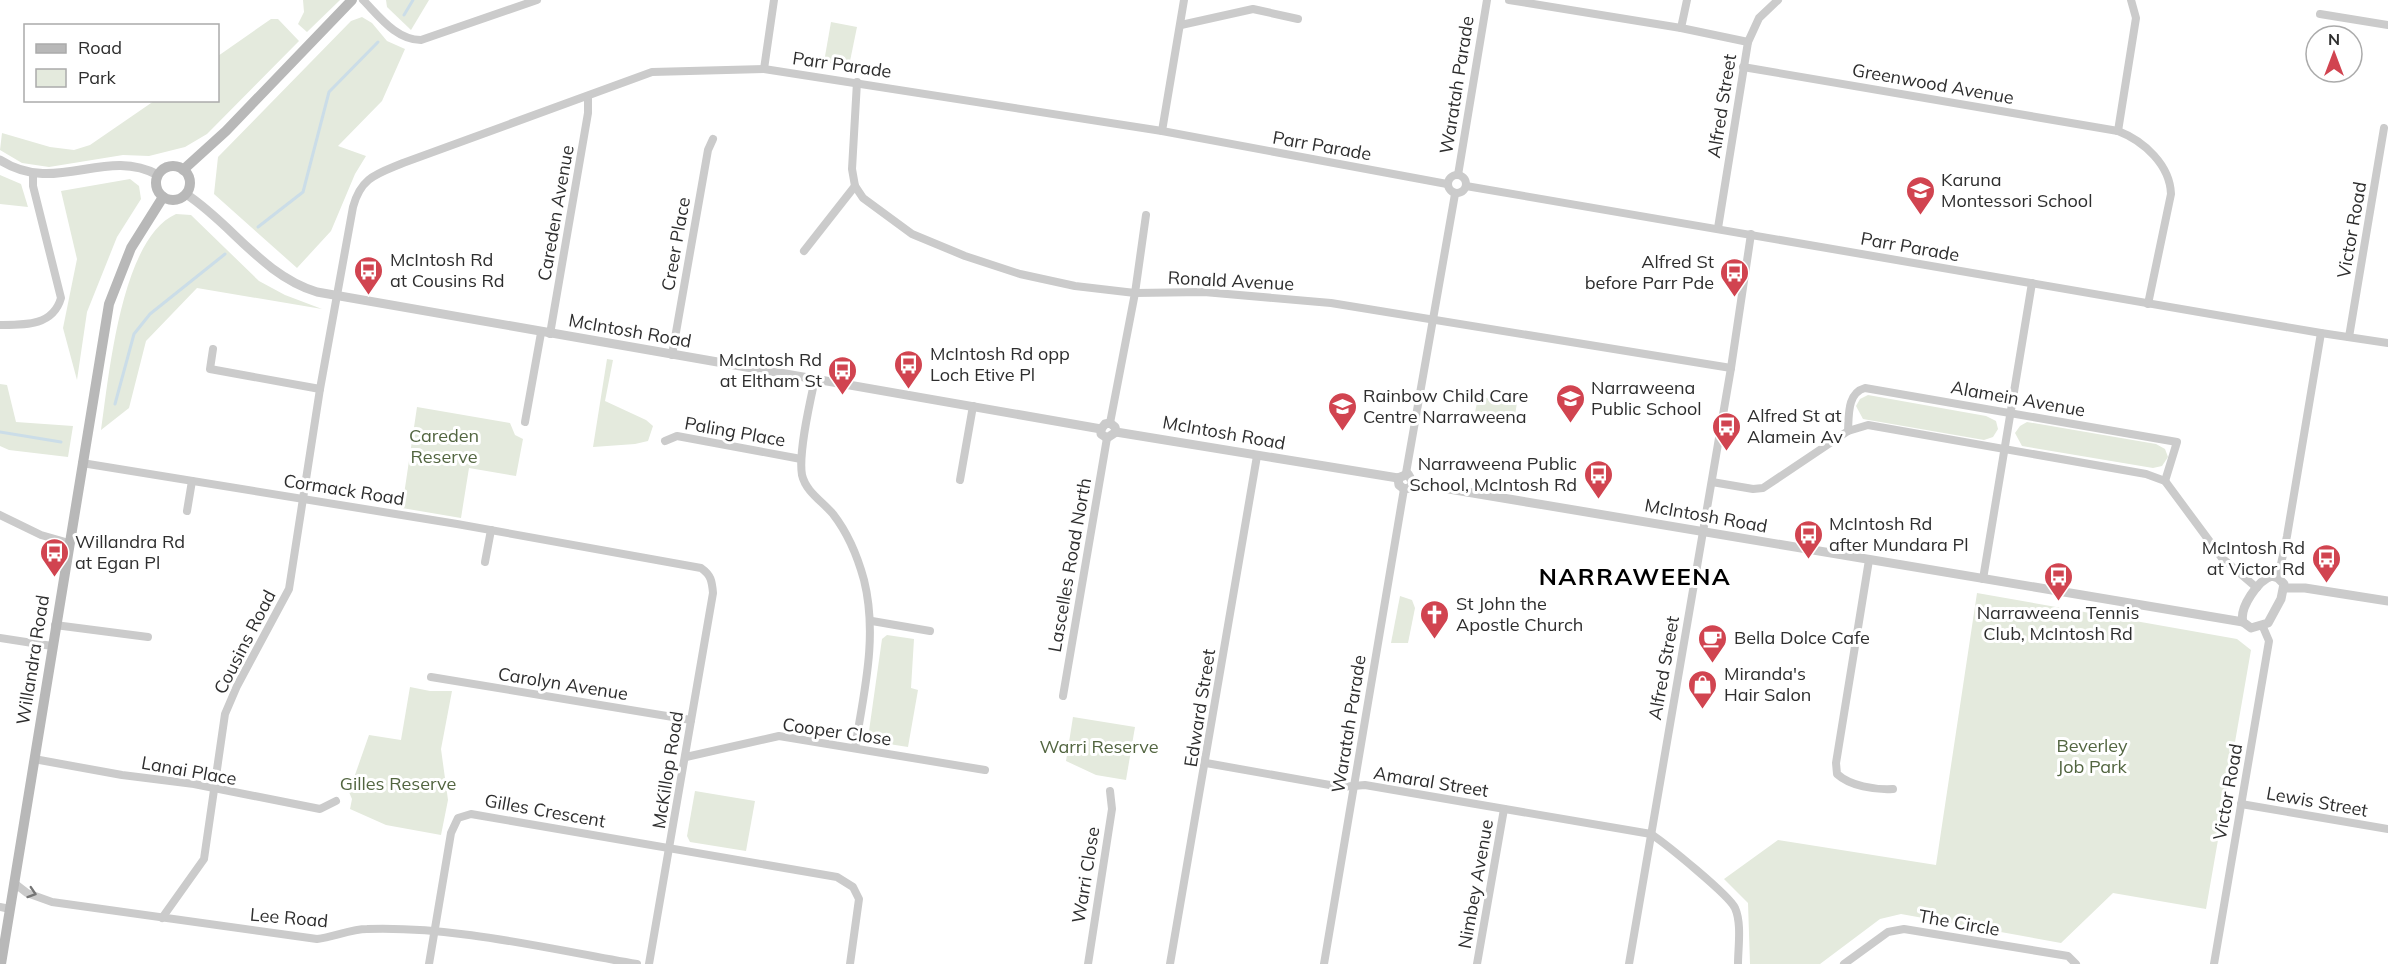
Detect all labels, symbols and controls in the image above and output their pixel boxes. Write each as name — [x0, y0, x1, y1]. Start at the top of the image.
street label: Waratah Parade — [1434, 14, 1479, 156]
legend — [24, 24, 219, 102]
north arrow — [2304, 24, 2364, 84]
text: N — [2328, 29, 2340, 49]
text: Road — [78, 36, 122, 59]
street label: Parr Parade — [791, 46, 893, 83]
street label: Alfred Street — [1702, 52, 1741, 160]
street label: Greenwood Avenue — [1850, 58, 2016, 109]
text: Park — [78, 66, 117, 89]
street label: Parr Parade — [1271, 126, 1373, 165]
street label: Careden Avenue — [532, 143, 579, 283]
place label: Karuna Montessori School — [1941, 168, 2092, 212]
school or university icon: Karuna Montessori School — [1904, 174, 1936, 216]
street label: Victor Road — [2332, 180, 2371, 280]
street label: Creer Place — [656, 195, 695, 293]
street label: Parr Parade — [1859, 227, 1961, 266]
place label: McIntosh Rd at Cousins Rd — [390, 248, 505, 292]
place label: Alfred St before Parr Pde — [1585, 250, 1714, 294]
bus stop icon: McIntosh Rd at Cousins Rd — [353, 254, 385, 296]
bus stop icon: Alfred St before Parr Pde — [1719, 256, 1751, 298]
street label: Ronald Avenue — [1167, 266, 1295, 295]
street label: McIntosh Road — [567, 308, 693, 353]
place label: McIntosh Rd opp Loch Etive Pl — [930, 342, 1070, 386]
place label: McIntosh Rd at Eltham St — [719, 348, 822, 392]
bus stop icon: McIntosh Rd opp Loch Etive Pl — [893, 348, 925, 390]
bus stop icon: McIntosh Rd at Eltham St — [827, 354, 859, 396]
street label: Alamein Avenue — [1949, 375, 2087, 422]
place label: Narraweena Public School — [1591, 376, 1701, 420]
school or university icon: Narraweena Public School — [1554, 382, 1586, 424]
place label: Rainbow Child Care Centre Narraweena — [1363, 384, 1528, 428]
school or university icon: Rainbow Child Care Centre Narraweena — [1326, 390, 1358, 432]
place label: Alfred St at Alamein Av — [1747, 404, 1843, 448]
street label: McIntosh Road — [1161, 410, 1287, 455]
bus stop icon: Alfred St at Alamein Av — [1710, 410, 1742, 452]
street label: Paling Place — [683, 411, 787, 452]
park label: Careden Reserve — [409, 424, 479, 468]
place label: Narraweena Public School, McIntosh Rd — [1409, 452, 1577, 496]
bus stop icon: Narraweena Public School, McIntosh Rd — [1582, 458, 1614, 500]
street label: Cormack Road — [282, 469, 406, 510]
street label: Lascelles Road North — [1043, 476, 1096, 654]
street label: McIntosh Road — [1643, 493, 1769, 538]
place label: McIntosh Rd after Mundara Pl — [1829, 512, 1969, 556]
bus stop icon: McIntosh Rd after Mundara Pl — [1792, 518, 1824, 560]
place label: Willandra Rd at Egan Pl — [75, 530, 185, 574]
bus stop icon: Willandra Rd at Egan Pl — [38, 536, 70, 578]
place label: McIntosh Rd at Victor Rd — [2202, 536, 2305, 580]
bus stop icon: McIntosh Rd at Victor Rd — [2310, 542, 2342, 584]
bus stop icon: Narraweena Tennis Club, McIntosh Rd — [2042, 560, 2074, 602]
district label: NARRAWEENA — [1539, 561, 1731, 591]
street label: Cousins Road — [208, 586, 281, 698]
place label: St John the Apostle Church — [1456, 592, 1583, 636]
street label: Willandra Road — [11, 593, 54, 726]
church icon: St John the Apostle Church — [1419, 598, 1451, 640]
place label: Narraweena Tennis Club, McIntosh Rd — [1977, 601, 2139, 645]
street label: Alfred Street — [1643, 614, 1684, 722]
cafe icon: Bella Dolce Cafe — [1697, 622, 1729, 664]
place label: Bella Dolce Cafe — [1734, 626, 1870, 649]
street label: Edward Street — [1179, 647, 1220, 769]
street label: Waratah Parade — [1326, 653, 1371, 795]
street label: Carolyn Avenue — [496, 662, 630, 705]
place label: Miranda's Hair Salon — [1724, 662, 1811, 706]
shop icon: Miranda's Hair Salon — [1687, 668, 1719, 710]
street label: McKillop Road — [647, 710, 688, 830]
street label: Cooper Close — [781, 712, 893, 751]
park label: Beverley Job Park — [2056, 734, 2128, 778]
park label: Warri Reserve — [1040, 735, 1158, 758]
street label: Victor Road — [2208, 742, 2247, 842]
street label: Lanai Place — [140, 751, 238, 790]
street label: Amaral Street — [1372, 761, 1490, 802]
park label: Gilles Reserve — [340, 772, 456, 795]
street label: Lewis Street — [2265, 781, 2370, 822]
street label: Gilles Crescent — [483, 789, 607, 832]
street label: Nimbey Avenue — [1453, 817, 1498, 950]
street label: Warri Close — [1067, 825, 1104, 925]
one-way arrow — [26, 886, 37, 899]
street label: Lee Road — [249, 903, 329, 932]
street label: The Circle — [1917, 904, 2001, 941]

